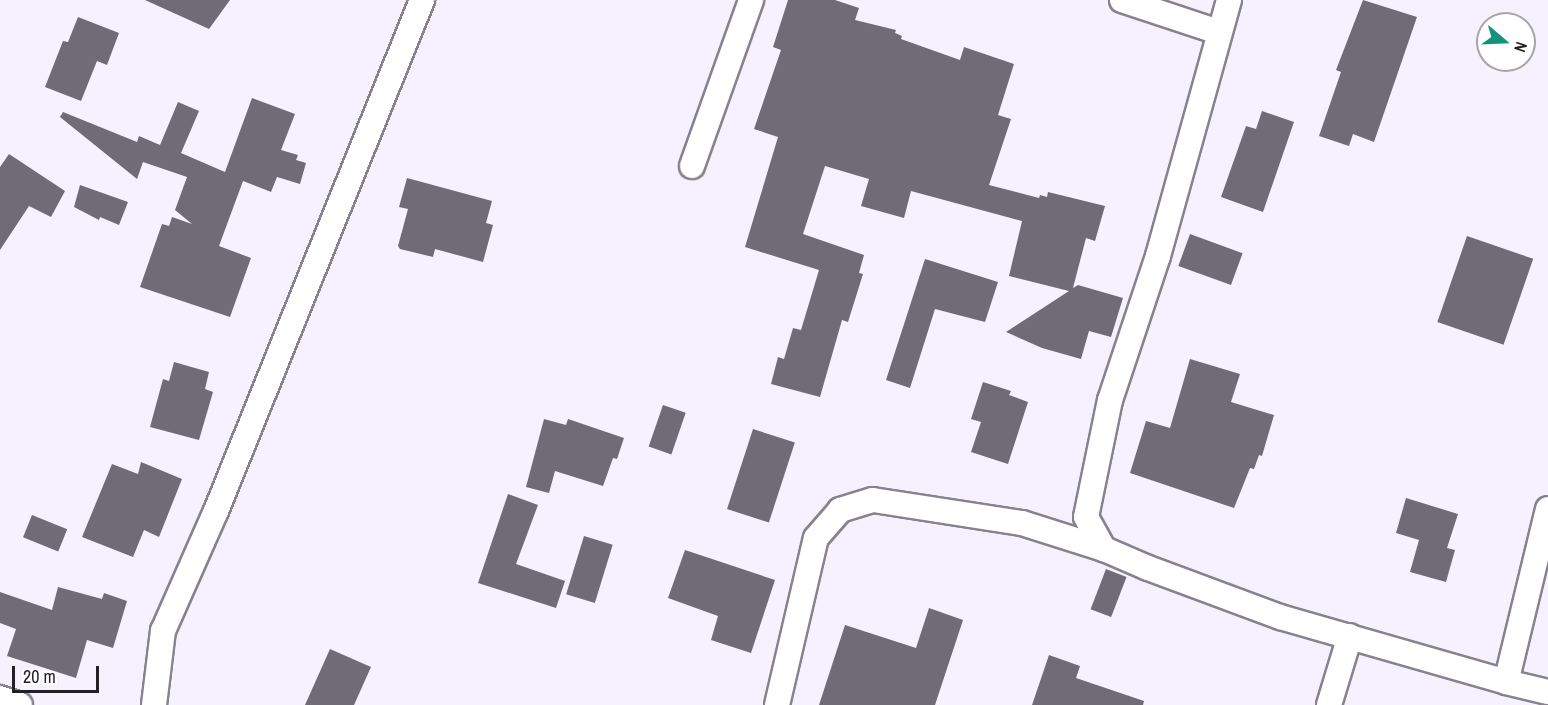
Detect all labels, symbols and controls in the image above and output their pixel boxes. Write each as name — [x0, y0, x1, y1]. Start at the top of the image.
north arrow — [1476, 12, 1536, 72]
text: N — [1509, 39, 1533, 55]
scale bar — [15, 654, 102, 692]
text: 20 m — [23, 664, 56, 689]

